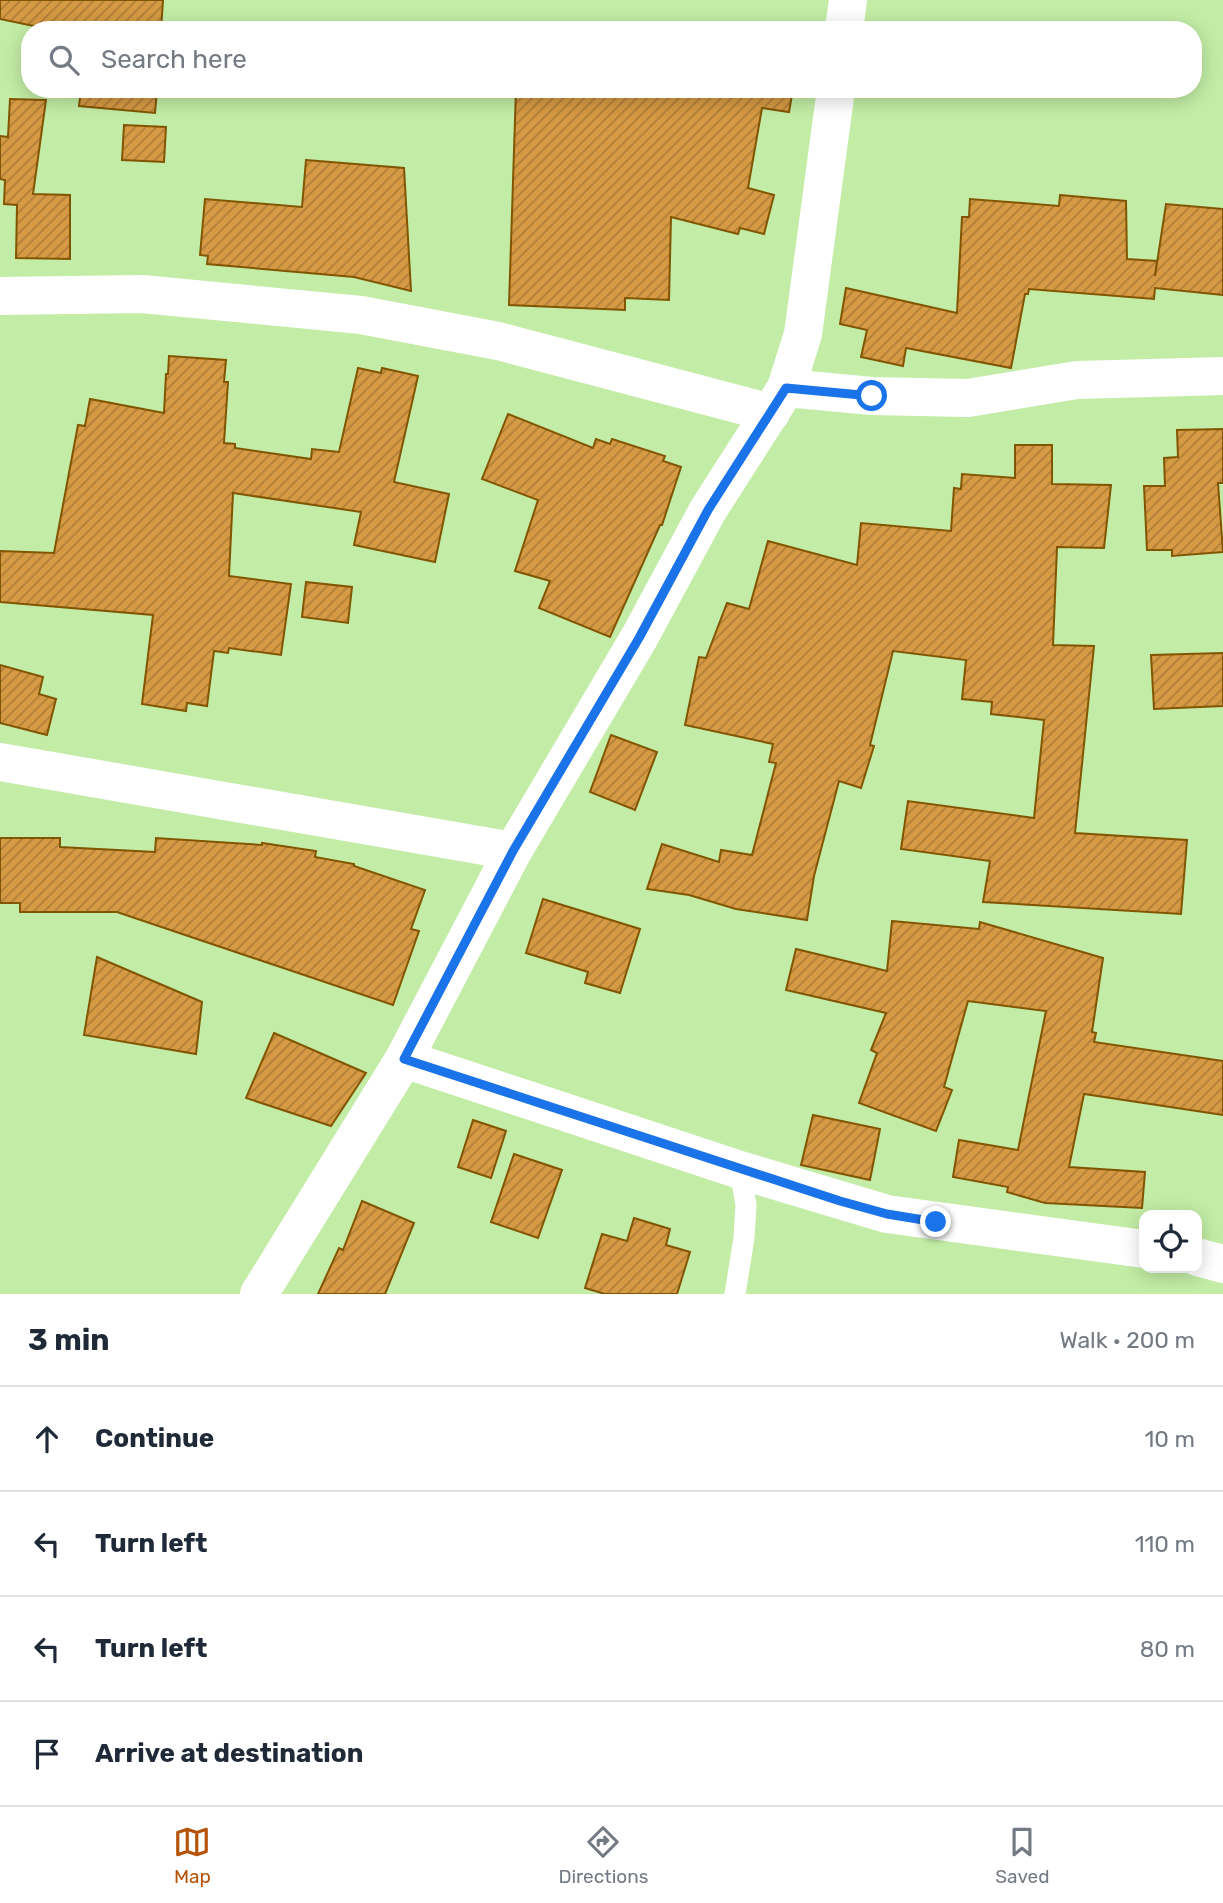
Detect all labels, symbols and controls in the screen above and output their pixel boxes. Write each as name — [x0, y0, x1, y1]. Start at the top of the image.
search box — [21, 21, 1202, 98]
icon: search — [45, 41, 83, 79]
text: Search here — [101, 44, 247, 75]
route start — [856, 380, 887, 411]
route end — [920, 1206, 951, 1237]
map controls — [1139, 1210, 1202, 1273]
button: locate — [1139, 1210, 1202, 1273]
text: 3 min — [28, 1322, 110, 1358]
text: Walk · 200 m — [1060, 1326, 1195, 1354]
icon: ahead — [28, 1420, 66, 1458]
text: Continue — [95, 1423, 214, 1454]
text: 10 m — [1144, 1425, 1195, 1453]
icon: left — [28, 1525, 66, 1563]
text: Turn left — [95, 1528, 207, 1559]
text: 110 m — [1135, 1530, 1195, 1558]
icon: left — [28, 1630, 66, 1668]
text: Turn left — [95, 1633, 207, 1664]
text: 80 m — [1140, 1635, 1195, 1663]
icon: arrive — [28, 1735, 66, 1773]
text: Arrive at destination — [95, 1738, 363, 1769]
tab: Map — [173, 1823, 211, 1888]
tab: Directions — [558, 1823, 648, 1888]
tab: Saved — [995, 1823, 1050, 1888]

